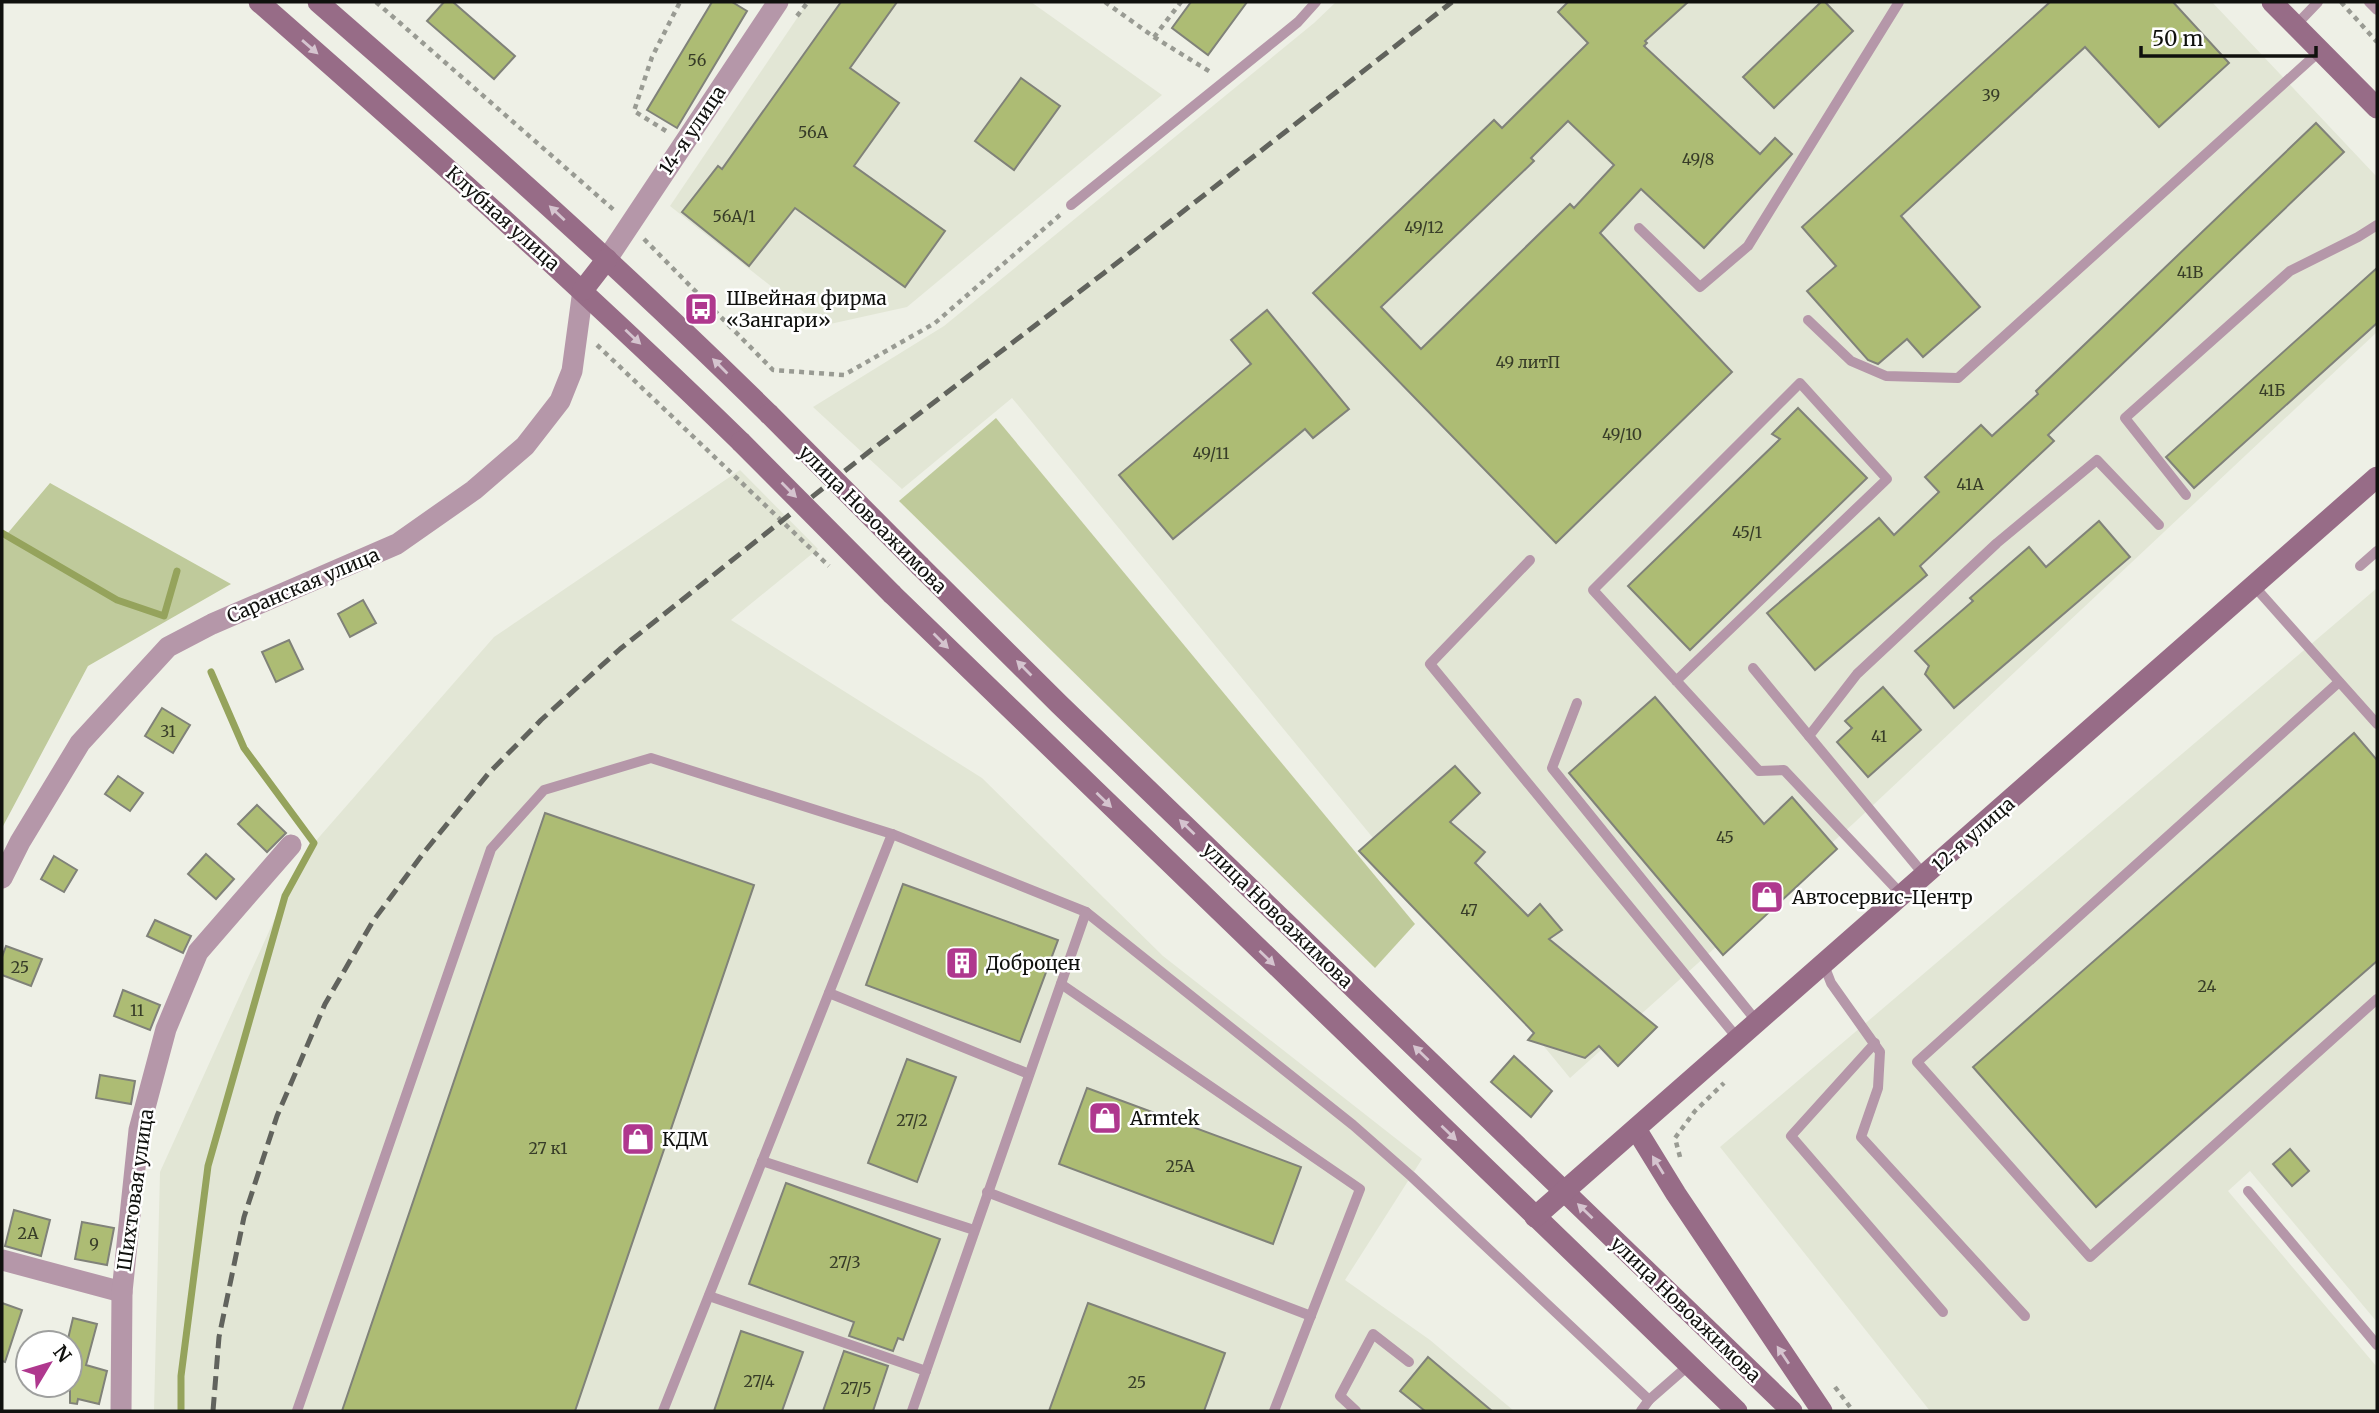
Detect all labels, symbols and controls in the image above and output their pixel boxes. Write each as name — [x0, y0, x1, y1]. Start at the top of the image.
scale bar — [2141, 14, 2316, 58]
text: 50 m — [2152, 25, 2203, 52]
one-way arrow — [301, 39, 319, 55]
house number: 56 — [688, 50, 707, 70]
street label: 14-я улица — [653, 81, 731, 179]
house number: 39 — [1982, 85, 2000, 105]
house number: 56А — [798, 122, 829, 142]
house number: 49/8 — [1682, 149, 1714, 169]
street label: Клубная улица — [441, 161, 565, 275]
one-way arrow — [548, 205, 566, 221]
house number: 56А/1 — [713, 206, 755, 226]
house number: 49/12 — [1404, 217, 1444, 237]
house number: 41В — [2177, 262, 2204, 282]
place label: Швейная фирма «Зангари» — [726, 286, 887, 332]
bus stop icon: Швейная фирма «Зангари» — [682, 290, 720, 328]
one-way arrow — [624, 328, 641, 344]
house number: 49 литП — [1496, 352, 1561, 372]
one-way arrow — [712, 359, 729, 375]
house number: 41Б — [2259, 380, 2285, 400]
house number: 49/10 — [1602, 424, 1642, 444]
street label: улица Новоажимова — [794, 440, 952, 598]
house number: 49/11 — [1192, 443, 1230, 463]
house number: 41А — [1956, 474, 1984, 494]
one-way arrow — [781, 482, 797, 498]
house number: 45/1 — [1732, 522, 1762, 542]
street label: Саранская улица — [223, 542, 383, 628]
one-way arrow — [932, 633, 949, 649]
one-way arrow — [1015, 660, 1032, 677]
house number: 31 — [160, 721, 176, 741]
house number: 41 — [1871, 726, 1887, 746]
one-way arrow — [1095, 792, 1112, 809]
street label: 12-я улица — [1927, 792, 2019, 876]
one-way arrow — [1179, 819, 1196, 835]
house number: 45 — [1716, 827, 1734, 847]
street label: улица Новоажимова — [1198, 837, 1358, 993]
shop icon: Автосервис-Центр — [1748, 878, 1786, 916]
place label: Автосервис-Центр — [1791, 885, 1973, 909]
house number: 47 — [1460, 900, 1478, 920]
building icon: Доброцен — [943, 944, 981, 982]
one-way arrow — [1258, 950, 1275, 966]
place label: Доброцен — [986, 951, 1081, 975]
house number: 25 — [11, 957, 29, 977]
house number: 24 — [2198, 976, 2217, 996]
house number: 11 — [130, 1000, 144, 1020]
one-way arrow — [1413, 1045, 1430, 1061]
shop icon: Armtek — [1086, 1099, 1124, 1137]
place label: Armtek — [1129, 1106, 1200, 1130]
street label: Шихтовая улица — [112, 1107, 158, 1273]
house number: 27/2 — [896, 1110, 928, 1130]
shop icon: КДМ — [619, 1120, 657, 1158]
one-way arrow — [1440, 1125, 1457, 1142]
place label: КДМ — [662, 1127, 708, 1151]
house number: 27 к1 — [529, 1138, 567, 1158]
house number: 25А — [1165, 1156, 1195, 1176]
one-way arrow — [1652, 1156, 1665, 1175]
one-way arrow — [1577, 1203, 1594, 1219]
house number: 2А — [18, 1223, 39, 1243]
street label: улица Новоажимова — [1606, 1231, 1766, 1387]
house number: 9 — [89, 1234, 99, 1254]
house number: 27/3 — [829, 1252, 861, 1272]
north arrow — [14, 1329, 84, 1399]
text: N — [48, 1340, 76, 1367]
one-way arrow — [1777, 1345, 1790, 1365]
house number: 27/4 — [743, 1371, 775, 1391]
house number: 25 — [1128, 1372, 1146, 1392]
house number: 27/5 — [840, 1378, 872, 1398]

